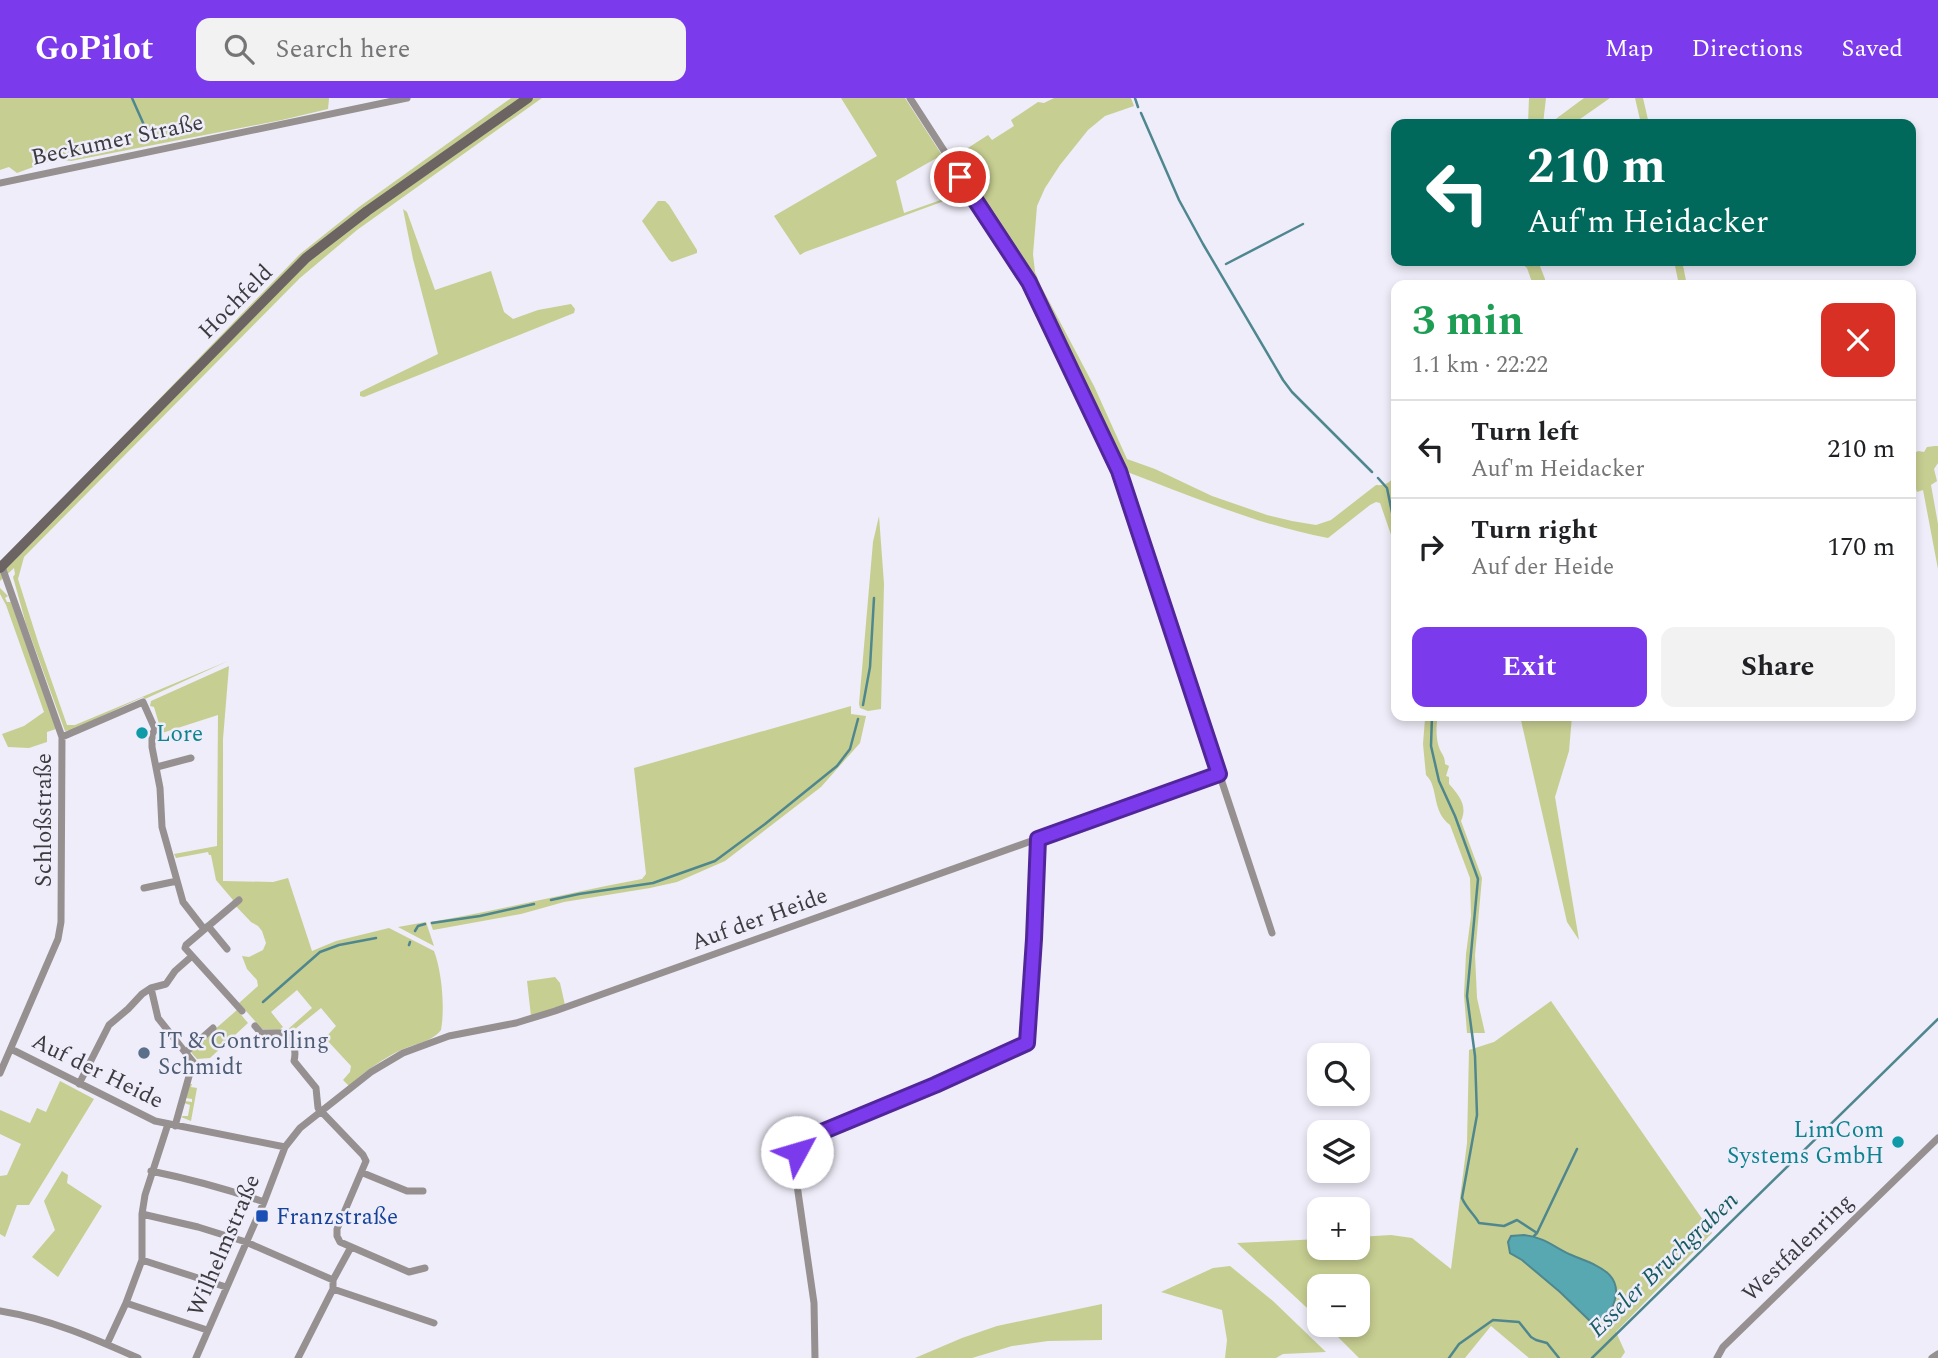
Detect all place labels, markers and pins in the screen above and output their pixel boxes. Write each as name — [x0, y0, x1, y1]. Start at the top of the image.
pin — [930, 147, 990, 207]
place label: Lore — [156, 717, 203, 752]
marker: Lore — [134, 725, 150, 741]
place label: IT & Controlling Schmidt — [158, 1024, 329, 1085]
marker: IT & Controlling Schmidt — [136, 1045, 152, 1061]
place label: LimCom Systems GmbH — [1727, 1113, 1884, 1174]
marker: LimCom Systems GmbH — [1890, 1134, 1906, 1150]
place label: Franzstraße — [276, 1200, 398, 1235]
marker: Franzstraße — [254, 1208, 270, 1224]

